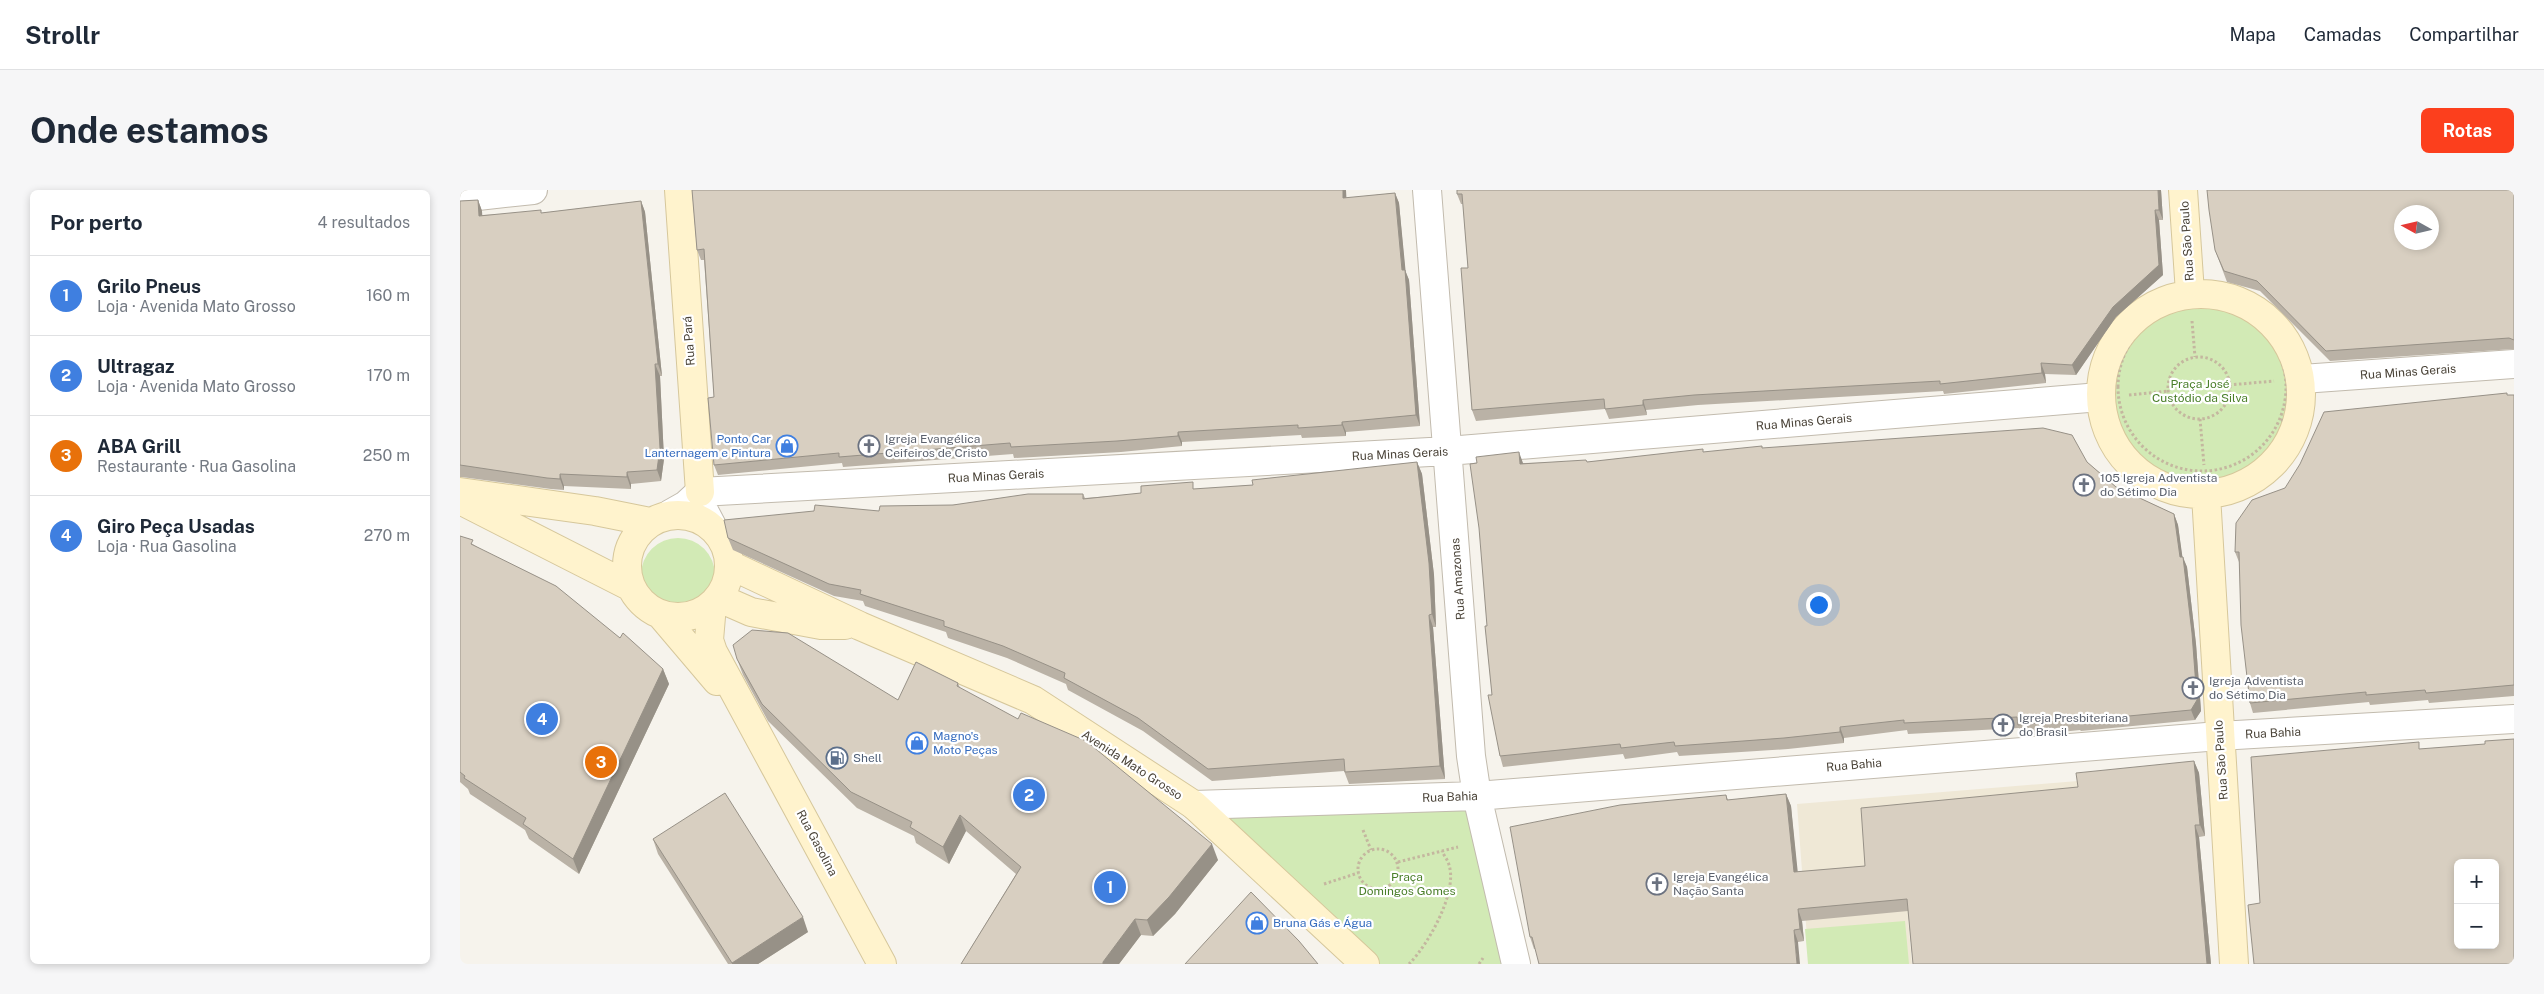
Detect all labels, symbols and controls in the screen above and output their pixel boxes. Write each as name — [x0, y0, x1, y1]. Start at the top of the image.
text: Strollr — [25, 21, 100, 49]
text: Mapa — [2229, 24, 2276, 45]
text: Camadas — [2304, 24, 2381, 45]
text: Compartilhar — [2409, 24, 2519, 45]
button: Rotas — [2421, 108, 2514, 153]
text: Onde estamos — [30, 110, 269, 151]
street label: Rua São Paulo — [2177, 200, 2197, 281]
north arrow — [2394, 205, 2439, 250]
text: Por perto — [50, 210, 143, 235]
text: 4 resultados — [318, 213, 410, 232]
text: Grilo Pneus — [97, 275, 201, 297]
text: 1 — [63, 286, 69, 305]
text: 160 m — [366, 286, 410, 305]
text: Loja · Avenida Mato Grosso — [97, 297, 296, 316]
street label: Rua Pará — [680, 316, 698, 366]
text: Ultragaz — [97, 355, 174, 377]
street label: Rua Minas Gerais — [2359, 362, 2457, 382]
text: 2 — [61, 366, 71, 385]
text: 170 m — [367, 366, 410, 385]
text: Loja · Avenida Mato Grosso — [97, 377, 296, 396]
park label: Praça José Custódio da Silva — [2152, 377, 2248, 405]
street label: Rua Minas Gerais — [1755, 411, 1853, 433]
place label: Ponto Car Lanternagem e Pintura — [644, 432, 771, 460]
place label: Igreja Evangélica Ceifeiros de Cristo — [885, 432, 988, 460]
shop icon: Ponto Car Lanternagem e Pintura — [775, 434, 799, 458]
church icon: Igreja Evangélica Ceifeiros de Cristo — [857, 434, 881, 458]
text: ABA Grill — [97, 435, 181, 457]
street label: Rua Minas Gerais — [1352, 444, 1448, 464]
text: 3 — [61, 446, 71, 465]
text: 250 m — [363, 446, 410, 465]
text: Restaurante · Rua Gasolina — [97, 457, 296, 476]
street label: Rua Minas Gerais — [948, 466, 1044, 486]
place label: 105 Igreja Adventista do Sétimo Dia — [2100, 471, 2217, 499]
church icon: 105 Igreja Adventista do Sétimo Dia — [2072, 473, 2096, 497]
text: Giro Peça Usadas — [97, 515, 255, 537]
text: 4 — [61, 526, 71, 545]
text: 270 m — [364, 526, 410, 545]
text: Loja · Rua Gasolina — [97, 537, 237, 556]
street label: Rua Amazonas — [1448, 538, 1468, 620]
your location — [1806, 592, 1832, 618]
place label: Igreja Adventista do Sétimo Dia — [2209, 674, 2304, 702]
church icon: Igreja Adventista do Sétimo Dia — [2181, 676, 2205, 700]
pin: 4 — [526, 700, 558, 738]
place label: Igreja Presbiteriana do Brasil — [2019, 711, 2128, 739]
church icon: Igreja Presbiteriana do Brasil — [1991, 713, 2015, 737]
street label: Rua São Paulo — [2211, 719, 2231, 800]
street label: Rua Bahia — [2245, 725, 2301, 741]
street label: Avenida Mato Grosso — [1079, 727, 1185, 803]
place label: Magno's Moto Peças — [933, 729, 998, 757]
shop icon: Magno's Moto Peças — [905, 731, 929, 755]
pin: 3 — [585, 743, 617, 781]
fuel station icon: Shell — [825, 746, 849, 770]
place label: Shell — [853, 751, 882, 765]
street label: Rua Bahia — [1826, 756, 1882, 774]
pin: 2 — [1013, 776, 1045, 814]
street label: Rua Bahia — [1422, 789, 1478, 805]
street label: Rua Gasolina — [794, 808, 840, 878]
map controls — [2454, 859, 2499, 949]
button: + — [2454, 859, 2499, 904]
pin: 1 — [1094, 868, 1126, 906]
park label: Praça Domingos Gomes — [1358, 870, 1456, 898]
place label: Igreja Evangélica Nação Santa — [1673, 870, 1768, 898]
church icon: Igreja Evangélica Nação Santa — [1645, 872, 1669, 896]
button: − — [2454, 904, 2499, 949]
shop icon: Bruna Gás e Água — [1245, 911, 1269, 935]
place label: Bruna Gás e Água — [1273, 916, 1372, 930]

